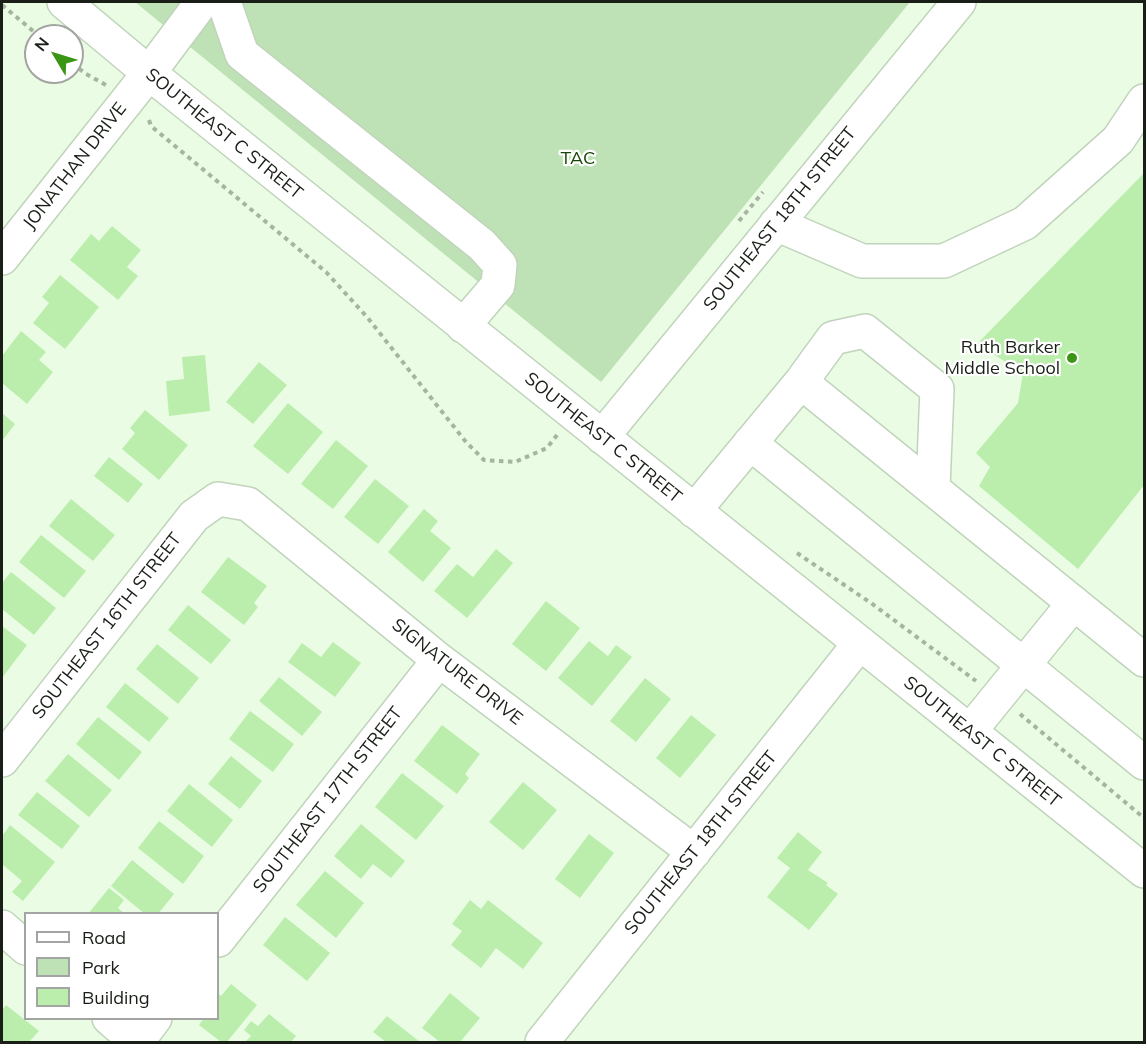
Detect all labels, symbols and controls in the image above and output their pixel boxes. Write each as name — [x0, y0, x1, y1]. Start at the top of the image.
north arrow — [24, 24, 84, 84]
text: N — [30, 33, 53, 55]
street label: SOUTHEAST C STREET — [141, 64, 307, 204]
street label: JONATHAN DRIVE — [19, 98, 131, 234]
street label: SOUTHEAST 18TH STREET — [699, 123, 861, 315]
park label: TAC — [561, 148, 595, 170]
place label: Ruth Barker Middle School — [944, 337, 1060, 380]
marker: Ruth Barker Middle School — [1065, 351, 1079, 365]
street label: SOUTHEAST C STREET — [520, 368, 686, 508]
street label: SOUTHEAST 16TH STREET — [28, 529, 186, 723]
street label: SIGNATURE DRIVE — [387, 614, 527, 730]
street label: SOUTHEAST C STREET — [899, 672, 1065, 812]
street label: SOUTHEAST 17TH STREET — [249, 703, 407, 897]
street label: SOUTHEAST 18TH STREET — [620, 747, 782, 939]
legend — [24, 912, 219, 1020]
text: Road — [82, 926, 126, 949]
text: Park — [82, 956, 120, 979]
text: Building — [82, 986, 150, 1009]

